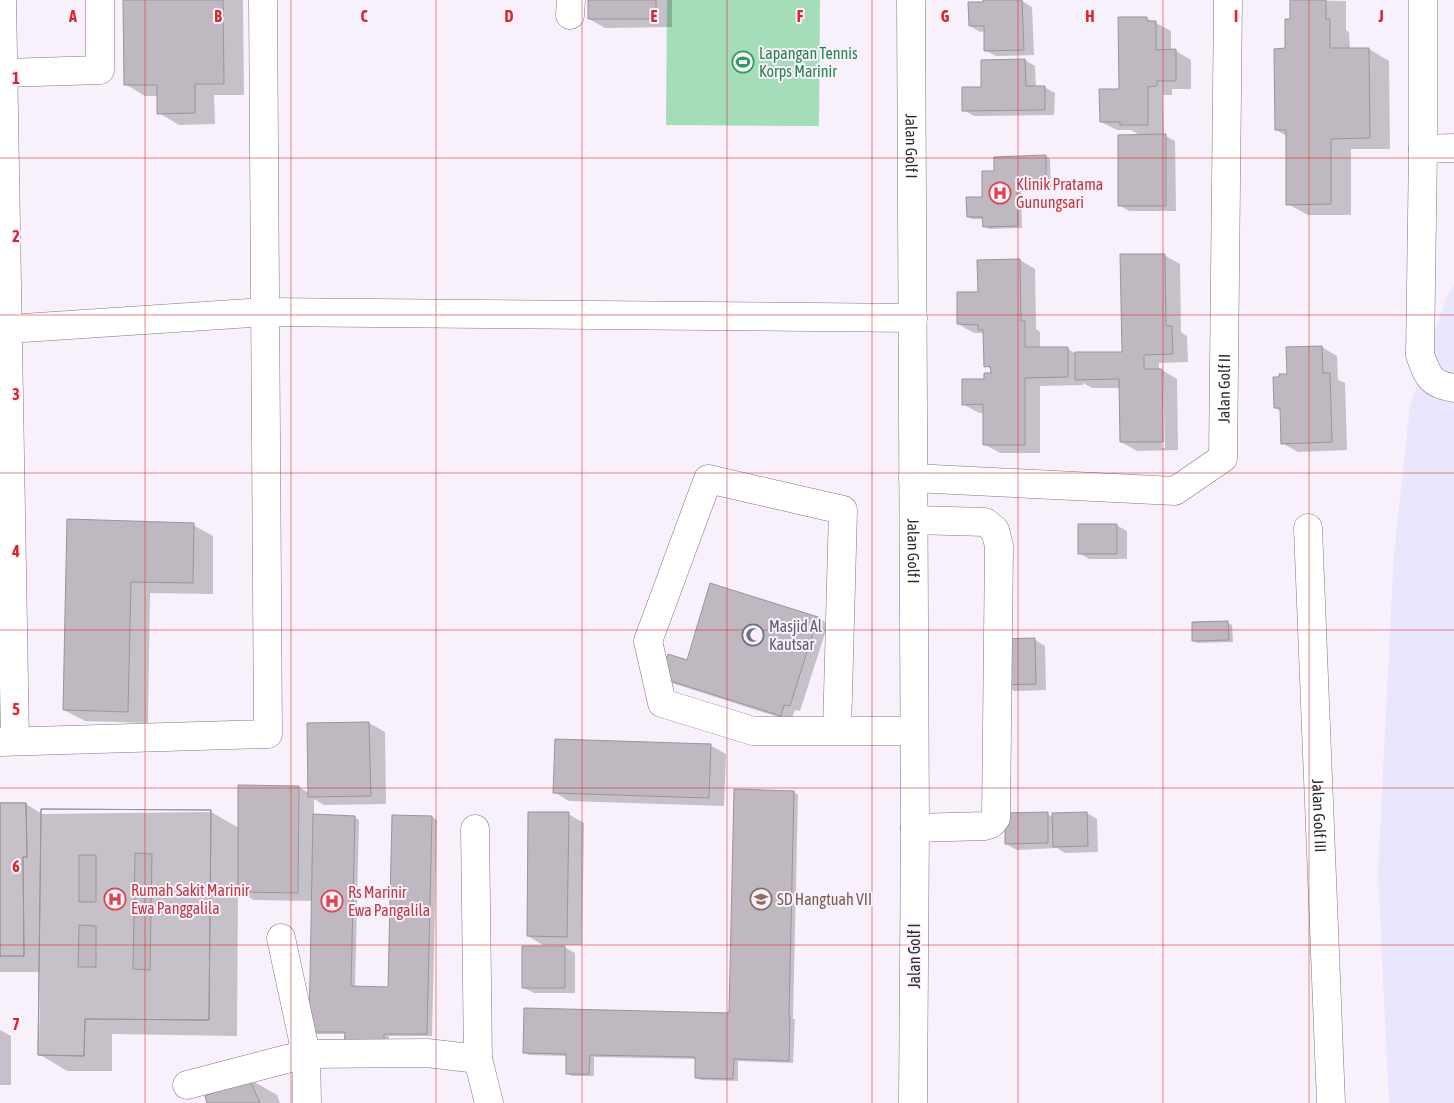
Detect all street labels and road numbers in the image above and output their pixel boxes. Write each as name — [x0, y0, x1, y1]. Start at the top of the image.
street label: Jalan Golf I — [903, 113, 921, 179]
street label: Jalan Golf II — [1214, 354, 1233, 423]
street label: Jalan Golf I — [905, 518, 923, 584]
street label: Jalan Golf III — [1309, 779, 1330, 853]
street label: Jalan Golf I — [905, 923, 923, 989]

